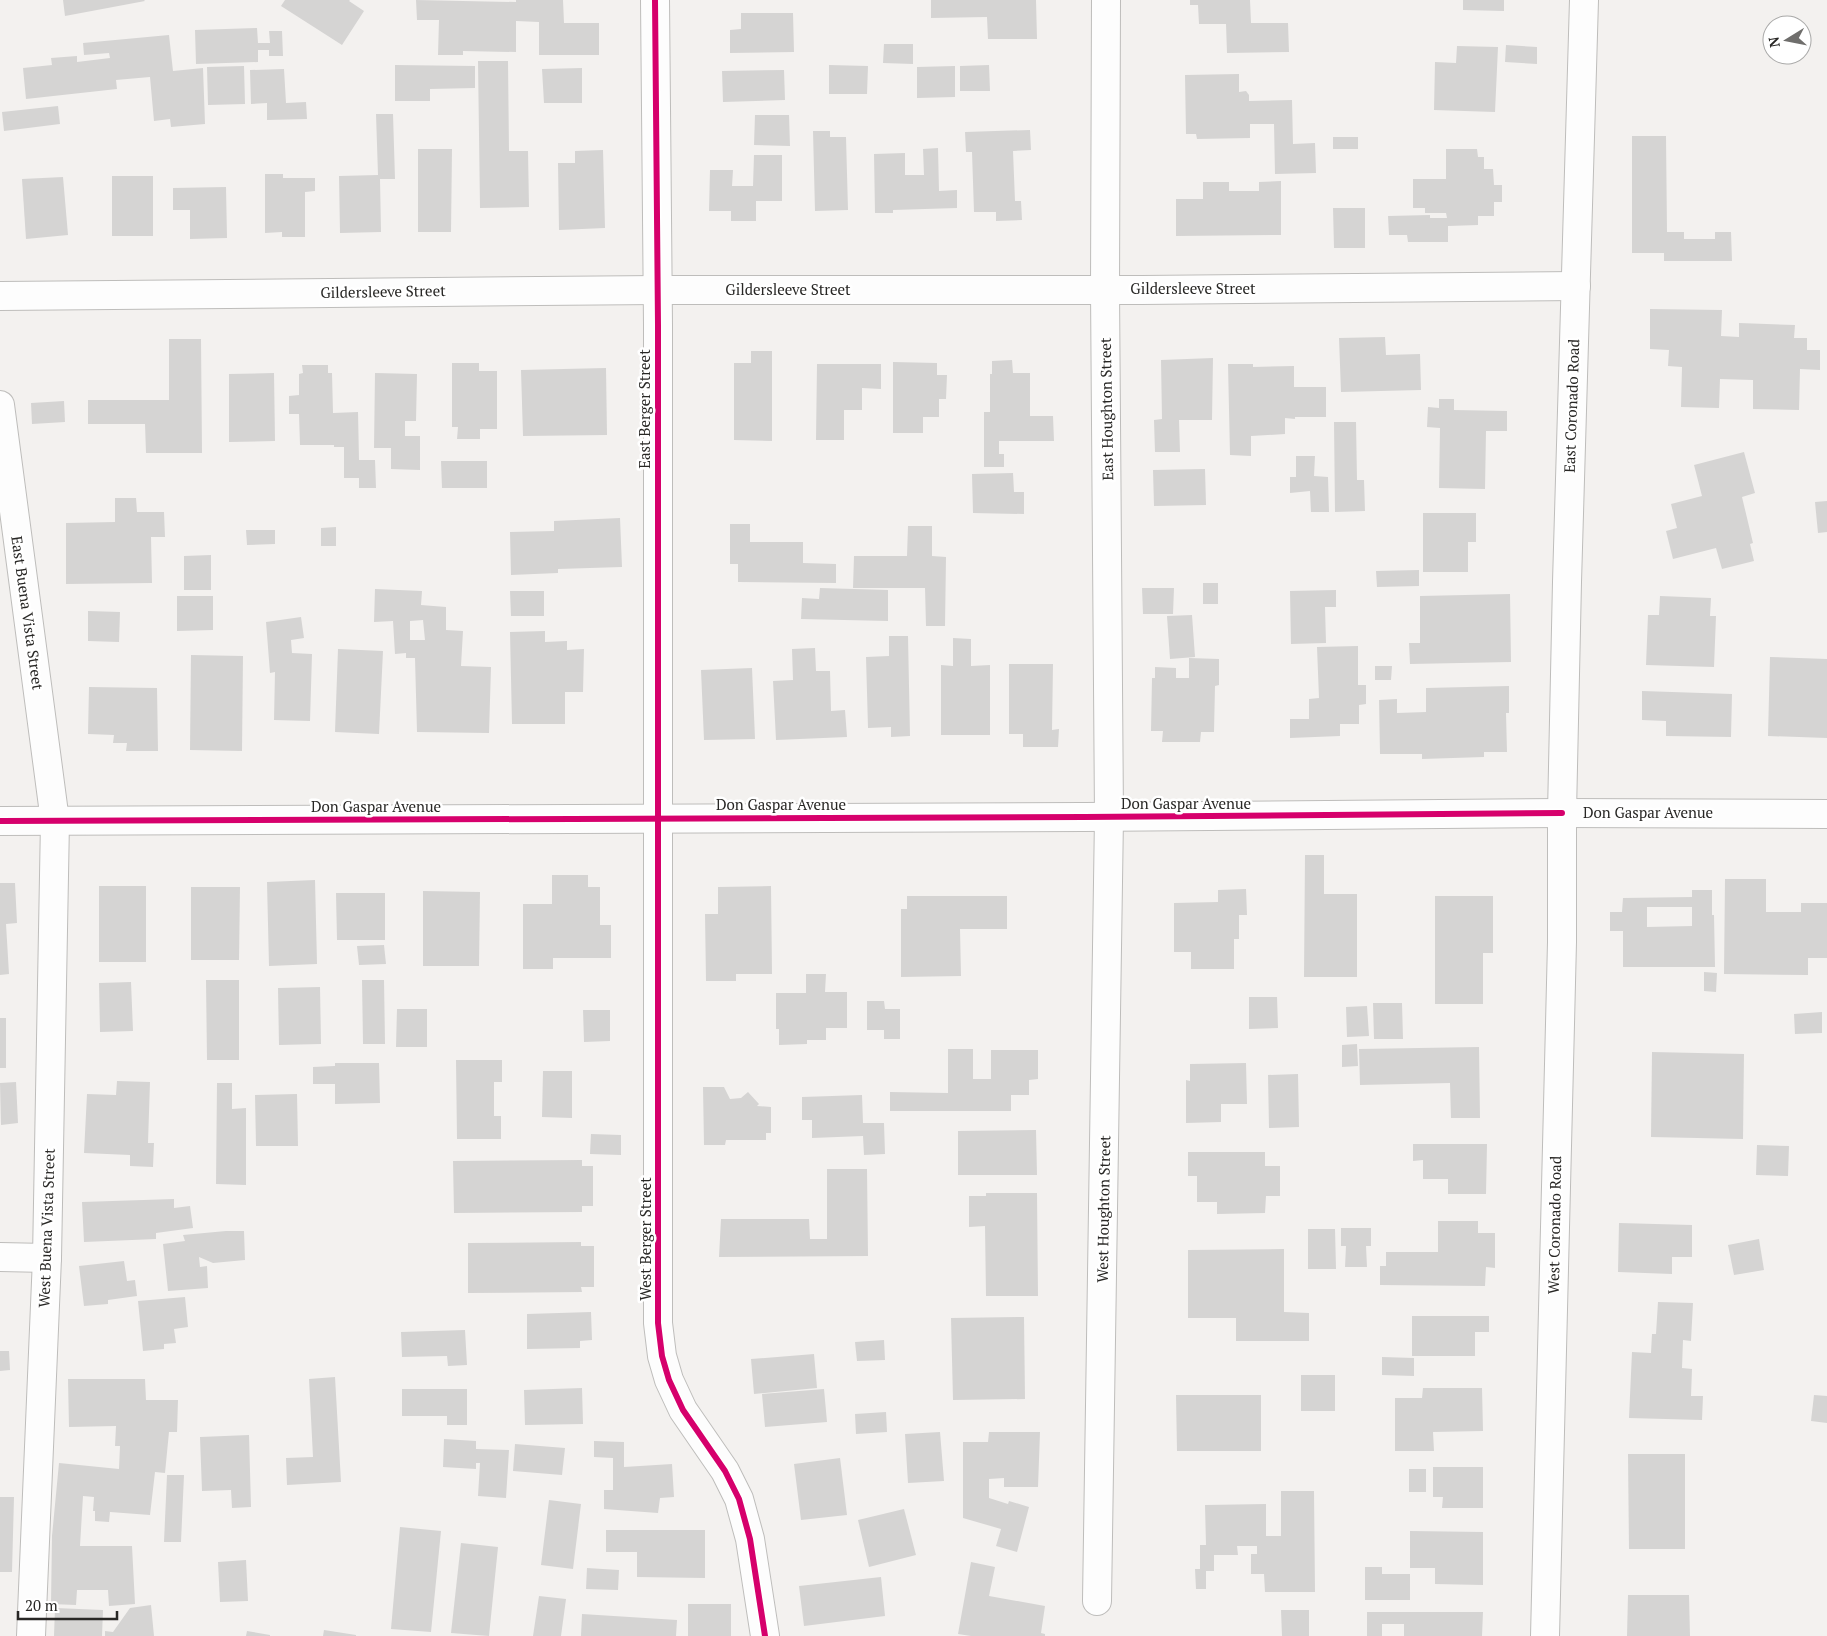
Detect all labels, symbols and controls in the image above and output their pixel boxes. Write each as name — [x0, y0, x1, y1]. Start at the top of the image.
north arrow — [1762, 15, 1812, 65]
text: N — [1763, 35, 1784, 49]
street label: Gildersleeve Street — [1130, 278, 1256, 298]
street label: Gildersleeve Street — [725, 279, 851, 299]
street label: Gildersleeve Street — [320, 280, 446, 302]
street label: East Houghton Street — [1095, 337, 1117, 481]
street label: East Coronado Road — [1559, 339, 1583, 473]
street label: East Berger Street — [634, 349, 654, 469]
street label: East Buena Vista Street — [7, 535, 49, 692]
street label: Don Gaspar Avenue — [1121, 793, 1251, 813]
street label: Don Gaspar Avenue — [716, 794, 846, 814]
street label: Don Gaspar Avenue — [311, 796, 441, 816]
street label: Don Gaspar Avenue — [1583, 802, 1713, 822]
street label: West Houghton Street — [1092, 1135, 1114, 1283]
street label: West Buena Vista Street — [33, 1148, 59, 1308]
street label: West Coronado Road — [1543, 1156, 1565, 1294]
street label: West Berger Street — [635, 1177, 655, 1301]
scale bar — [18, 1588, 116, 1620]
text: 20 m — [25, 1595, 58, 1615]

